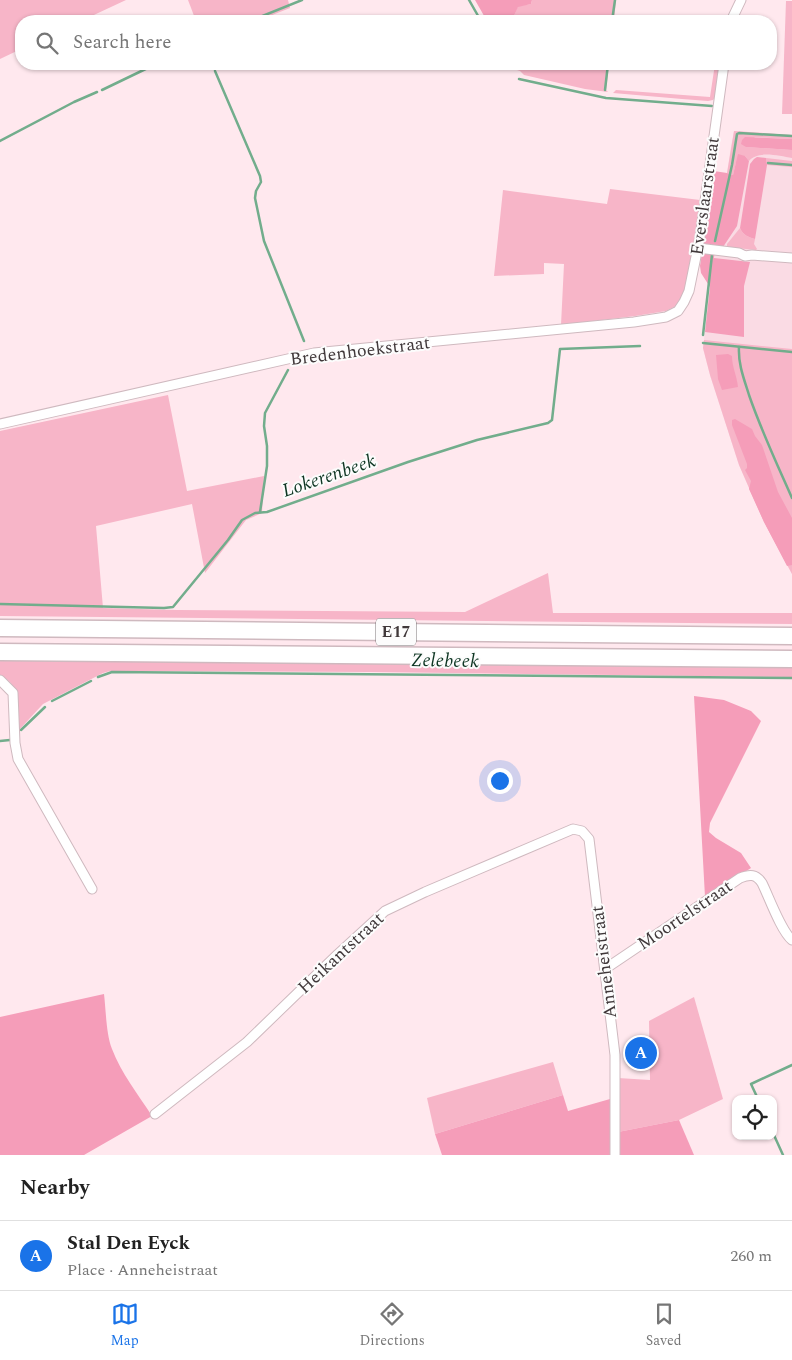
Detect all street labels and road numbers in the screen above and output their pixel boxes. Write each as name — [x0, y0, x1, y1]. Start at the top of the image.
street label: Everslaarstraat — [683, 135, 727, 257]
street label: Bredenhoekstraat — [288, 329, 432, 373]
road number: E17 — [376, 618, 416, 646]
street label: Moortelstraat — [632, 873, 738, 957]
street label: Anneheistraat — [584, 904, 624, 1020]
street label: Heikantstraat — [292, 906, 390, 1000]

